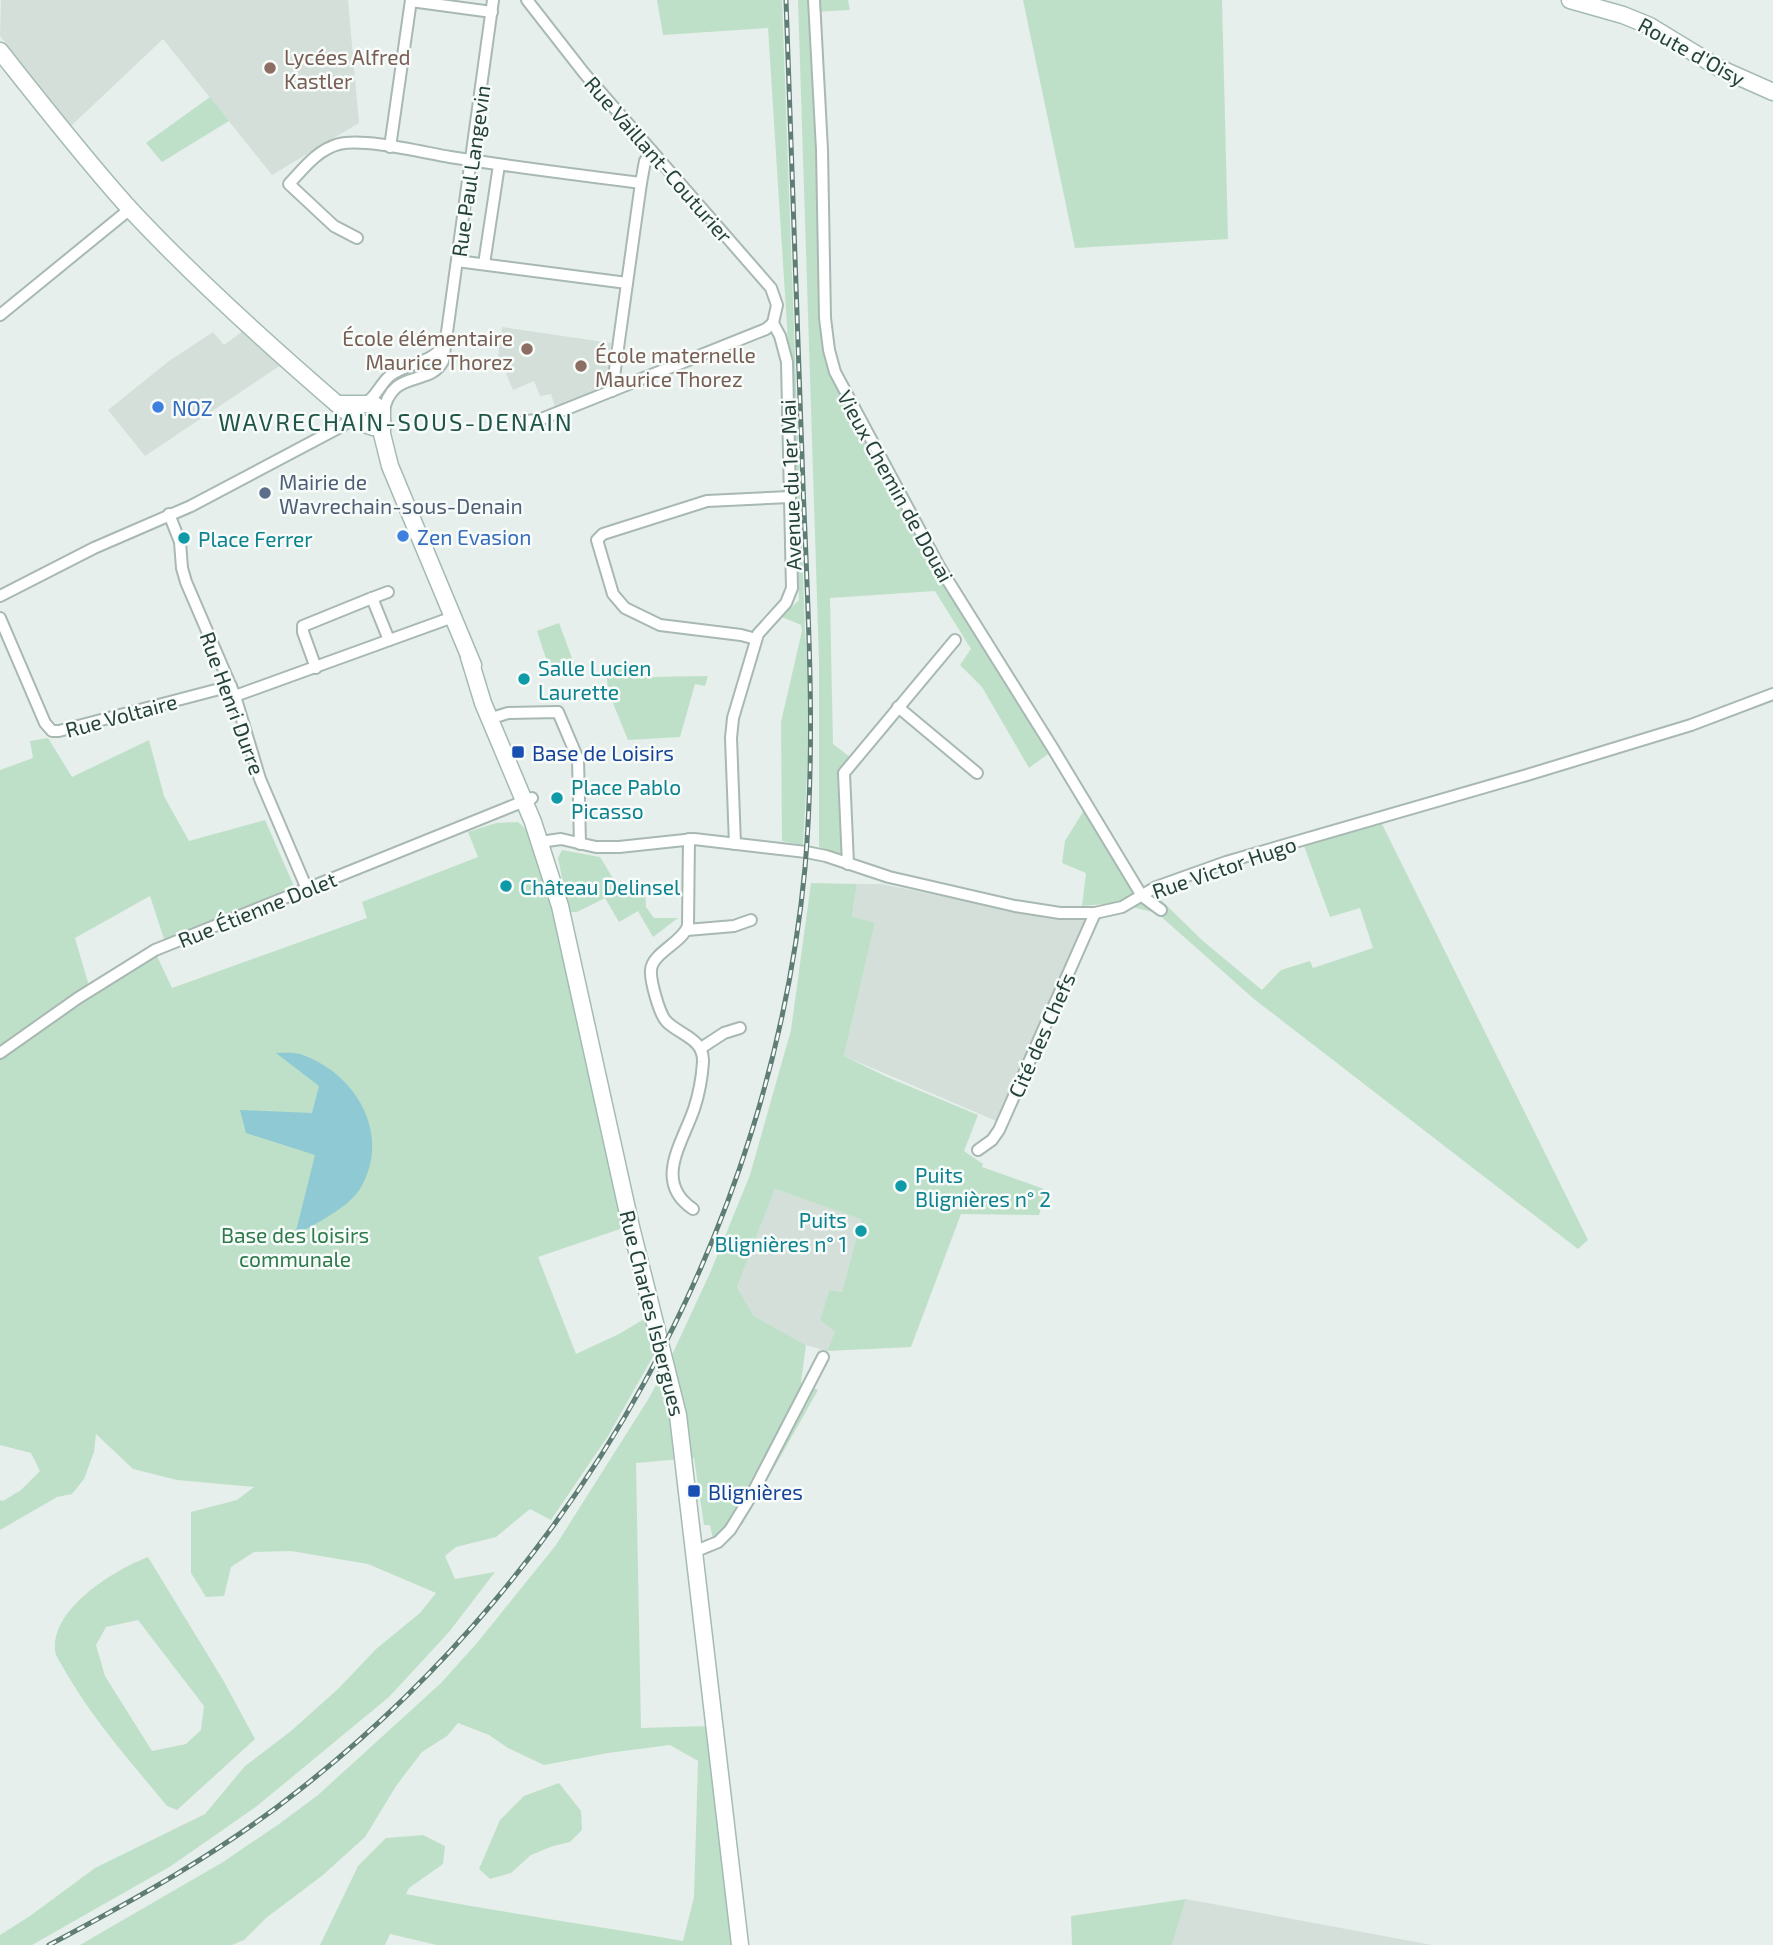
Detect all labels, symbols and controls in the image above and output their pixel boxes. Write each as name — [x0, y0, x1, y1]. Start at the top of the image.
street label: Route d'Oisy — [1634, 11, 1750, 91]
place label: Lycées Alfred Kastler — [284, 44, 410, 93]
marker: Lycées Alfred Kastler — [262, 60, 278, 76]
street label: Rue Vaillant-Couturier — [580, 71, 738, 248]
street label: Rue Paul Langevin — [446, 84, 494, 258]
place label: École élémentaire Maurice Thorez — [342, 325, 513, 374]
marker: École élémentaire Maurice Thorez — [519, 341, 535, 357]
place label: École maternelle Maurice Thorez — [595, 342, 756, 391]
marker: École maternelle Maurice Thorez — [573, 358, 589, 374]
street label: Vieux Chemin de Douai — [833, 386, 959, 586]
place label: NOZ — [172, 395, 213, 420]
marker: NOZ — [150, 399, 166, 415]
street label: Avenue du 1er Mai — [775, 399, 805, 571]
district label: WAVRECHAIN-SOUS-DENAIN — [218, 407, 574, 436]
place label: Mairie de Wavrechain-sous-Denain — [279, 469, 523, 518]
marker: Mairie de Wavrechain-sous-Denain — [257, 485, 273, 501]
place label: Zen Evasion — [417, 524, 531, 549]
place label: Place Ferrer — [198, 526, 313, 551]
marker: Zen Evasion — [395, 528, 411, 544]
marker: Place Ferrer — [176, 530, 192, 546]
street label: Rue Henri Durre — [196, 628, 270, 778]
place label: Salle Lucien Laurette — [538, 655, 651, 704]
marker: Salle Lucien Laurette — [516, 671, 532, 687]
street label: Rue Voltaire — [62, 688, 180, 742]
place label: Base de Loisirs — [532, 740, 674, 765]
marker: Base de Loisirs — [510, 744, 526, 760]
place label: Place Pablo Picasso — [571, 774, 681, 823]
marker: Place Pablo Picasso — [549, 790, 565, 806]
street label: Rue Victor Hugo — [1149, 831, 1299, 903]
street label: Rue Étienne Dolet — [174, 866, 340, 952]
place label: Château Delinsel — [520, 874, 681, 899]
marker: Château Delinsel — [498, 878, 514, 894]
street label: Cité des Chefs — [1002, 969, 1080, 1101]
place label: Puits Blignières n° 2 — [915, 1162, 1051, 1211]
marker: Puits Blignières n° 2 — [893, 1178, 909, 1194]
street label: Rue Charles Isbergues — [615, 1207, 691, 1419]
place label: Puits Blignières n° 1 — [714, 1207, 847, 1256]
park label: Base des loisirs communale — [221, 1222, 369, 1271]
marker: Puits Blignières n° 1 — [853, 1223, 869, 1239]
place label: Blignières — [708, 1479, 803, 1504]
marker: Blignières — [686, 1483, 702, 1499]

